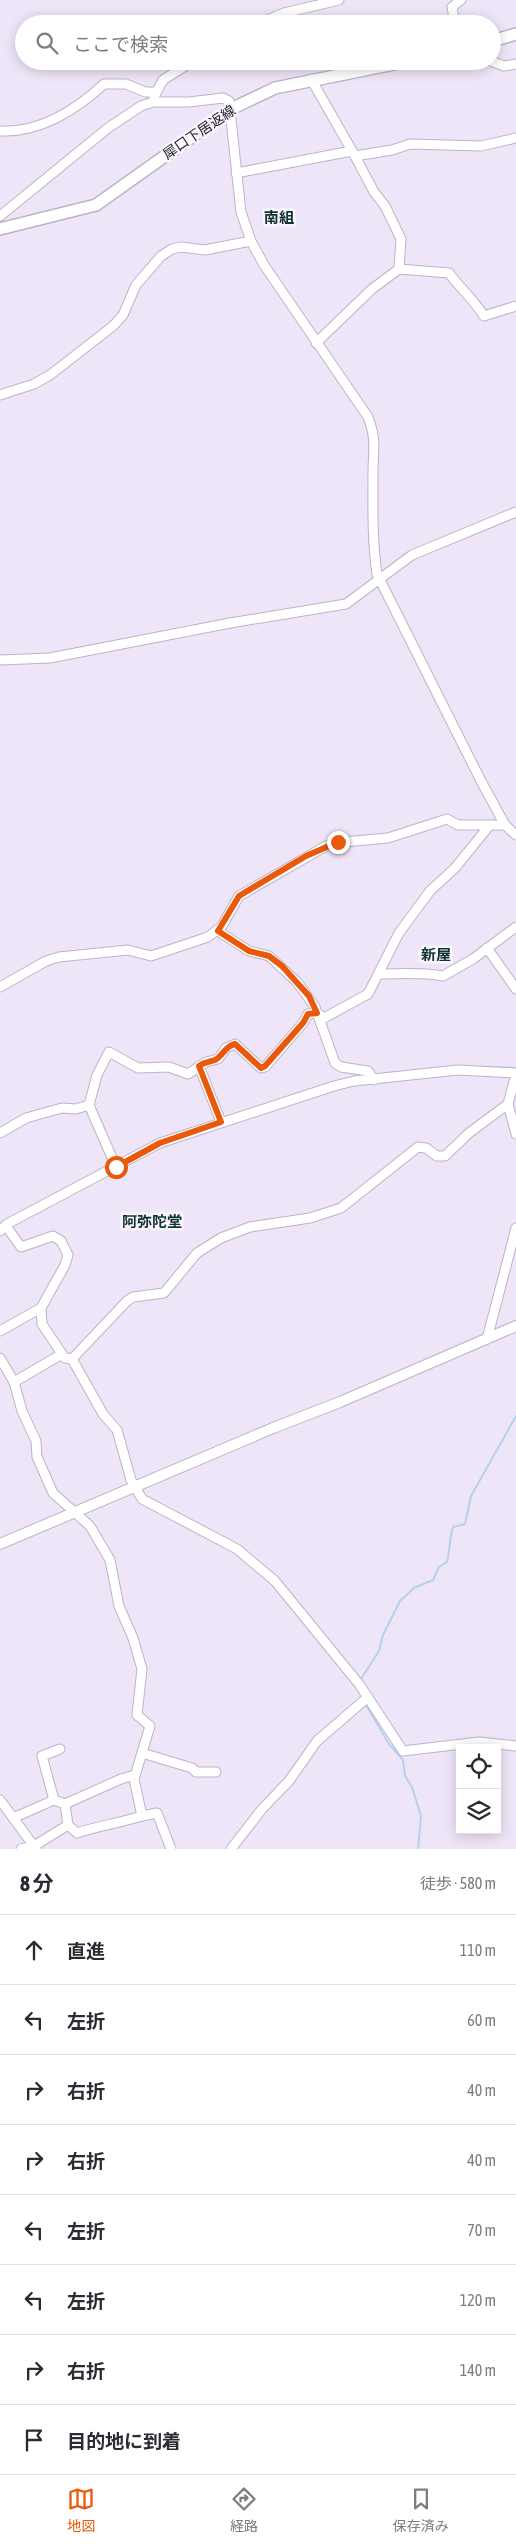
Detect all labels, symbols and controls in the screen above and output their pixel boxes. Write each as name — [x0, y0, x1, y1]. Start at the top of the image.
search box — [15, 15, 501, 70]
icon: search — [33, 29, 61, 57]
text: ここで検索 — [73, 33, 168, 55]
street label: 犀口下居返線 — [160, 102, 238, 162]
district label: 南組 — [264, 209, 294, 226]
route end — [327, 831, 350, 854]
district label: 新屋 — [421, 946, 451, 963]
route start — [105, 1156, 128, 1179]
district label: 阿弥陀堂 — [122, 1213, 182, 1230]
map controls — [456, 1744, 501, 1834]
button: locate — [456, 1744, 501, 1789]
button: layers — [456, 1789, 501, 1834]
text: 8 分 — [20, 1871, 54, 1895]
text: 徒歩 · 580 m — [420, 1874, 496, 1892]
icon: ahead — [20, 1936, 48, 1964]
text: 直進 — [67, 1940, 105, 1962]
text: 110 m — [460, 1941, 496, 1959]
icon: left — [20, 2006, 48, 2034]
text: 左折 — [67, 2010, 105, 2032]
text: 60 m — [467, 2011, 496, 2029]
icon: right — [20, 2076, 48, 2104]
text: 右折 — [67, 2080, 105, 2102]
text: 40 m — [467, 2081, 496, 2099]
icon: right — [20, 2146, 48, 2174]
text: 右折 — [67, 2150, 105, 2172]
text: 40 m — [467, 2151, 496, 2169]
icon: left — [20, 2216, 48, 2244]
text: 左折 — [67, 2220, 105, 2242]
text: 70 m — [467, 2221, 496, 2239]
icon: left — [20, 2286, 48, 2314]
text: 左折 — [67, 2290, 105, 2312]
text: 120 m — [460, 2291, 496, 2309]
icon: right — [20, 2356, 48, 2384]
text: 右折 — [67, 2360, 105, 2382]
text: 140 m — [460, 2361, 496, 2379]
icon: arrive — [20, 2426, 48, 2454]
text: 目的地に到着 — [67, 2430, 181, 2452]
tab: 地図 — [67, 2485, 95, 2535]
tab: 経路 — [230, 2485, 258, 2535]
tab: 保存済み — [393, 2485, 449, 2535]

